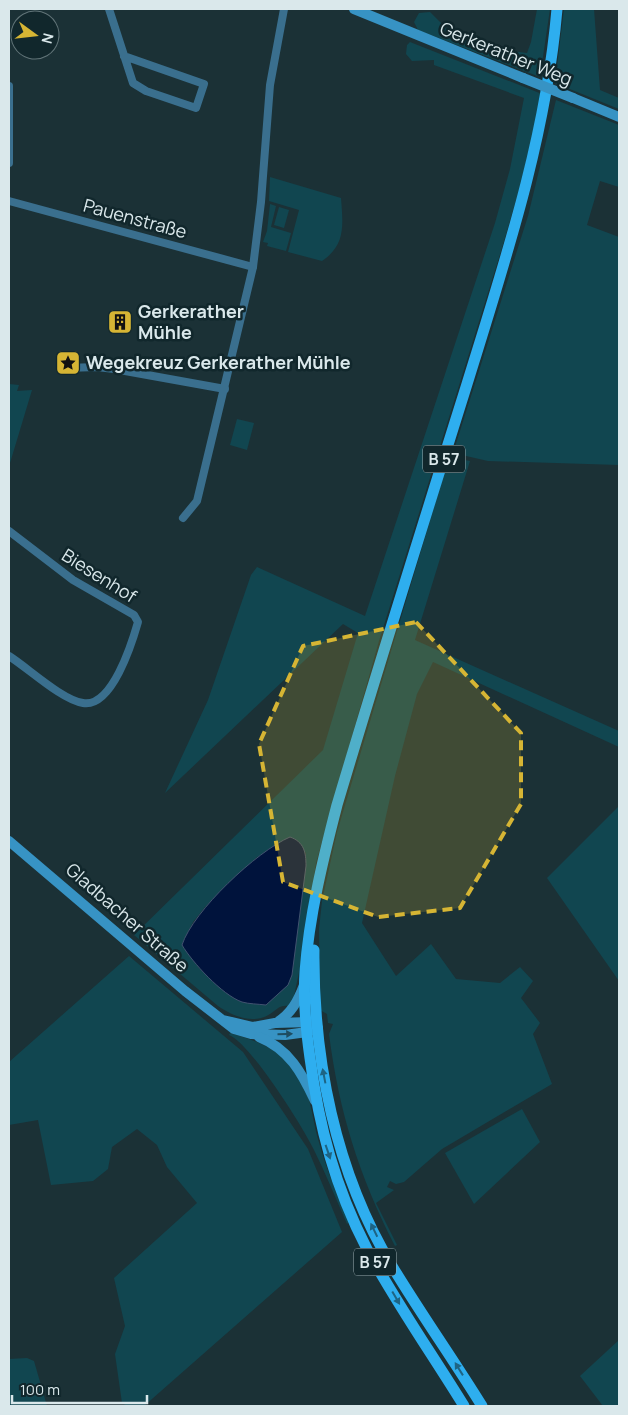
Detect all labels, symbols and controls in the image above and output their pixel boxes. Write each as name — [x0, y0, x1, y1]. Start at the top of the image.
north arrow — [10, 10, 60, 60]
street label: Gerkerather Weg — [437, 16, 576, 91]
text: N — [38, 31, 59, 46]
street label: Pauenstraße — [81, 193, 190, 243]
place label: Gerkerather Mühle — [138, 299, 244, 344]
building icon: Gerkerather Mühle — [107, 309, 133, 335]
place icon: Wegekreuz Gerkerather Mühle — [55, 350, 81, 376]
place label: Wegekreuz Gerkerather Mühle — [86, 350, 351, 374]
road number: B 57 — [423, 446, 465, 472]
street label: Biesenhof — [58, 543, 142, 608]
street label: Gladbacher Straße — [61, 857, 194, 977]
one-way arrow — [277, 1030, 293, 1038]
one-way arrow — [320, 1069, 328, 1084]
one-way arrow — [325, 1144, 332, 1159]
one-way arrow — [370, 1223, 378, 1237]
road number: B 57 — [354, 1248, 396, 1276]
one-way arrow — [392, 1292, 401, 1305]
one-way arrow — [454, 1362, 463, 1376]
scale bar — [12, 1372, 148, 1404]
text: 100 m — [20, 1379, 60, 1400]

